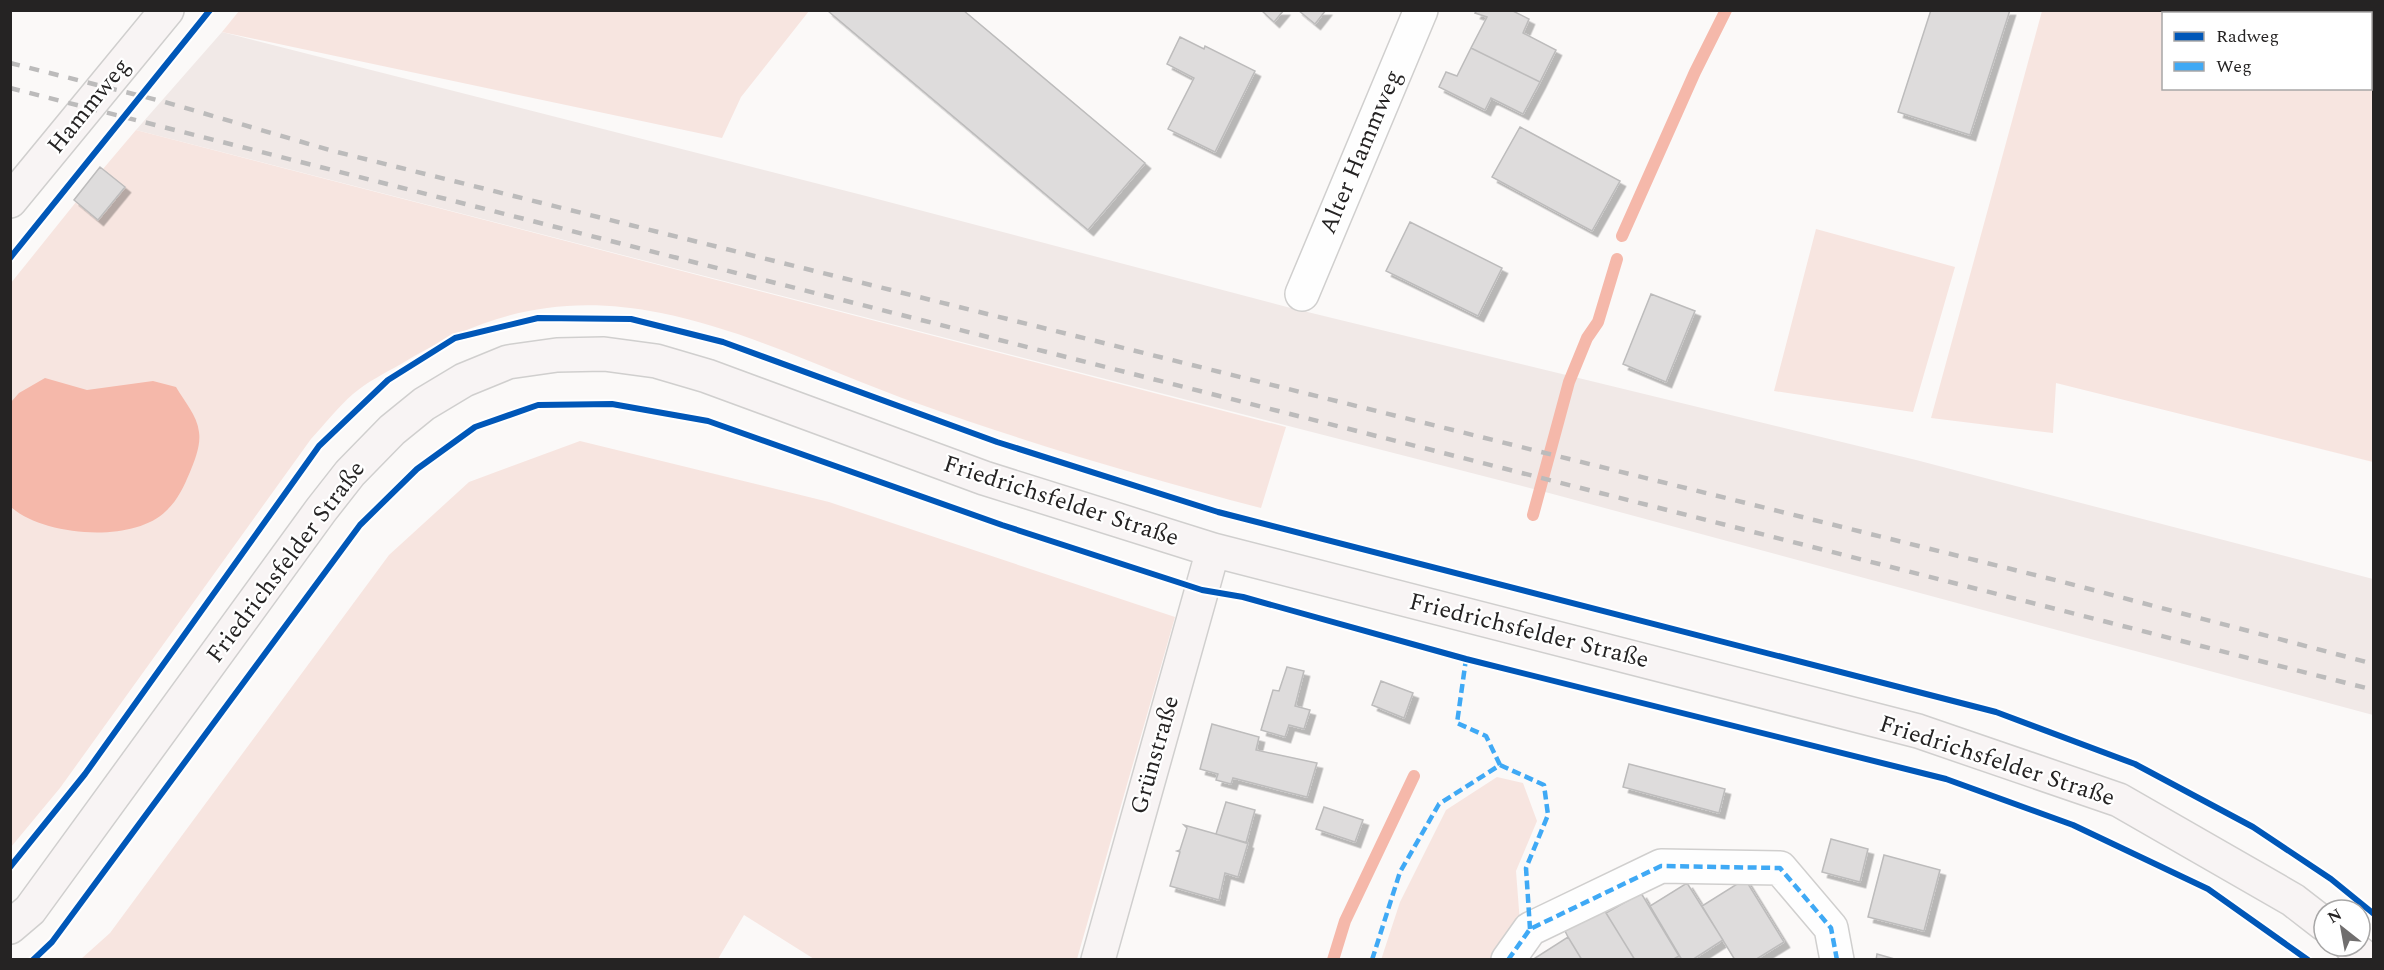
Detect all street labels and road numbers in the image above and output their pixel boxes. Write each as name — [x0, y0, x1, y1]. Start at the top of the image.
street label: Hammweg — [39, 50, 139, 162]
street label: Alter Hammweg — [1310, 64, 1412, 240]
street label: Friedrichsfelder Straße — [939, 446, 1183, 556]
street label: Friedrichsfelder Straße — [198, 453, 374, 671]
street label: Friedrichsfelder Straße — [1405, 584, 1653, 678]
street label: Grünstraße — [1121, 691, 1189, 819]
street label: Friedrichsfelder Straße — [1875, 706, 2119, 816]

